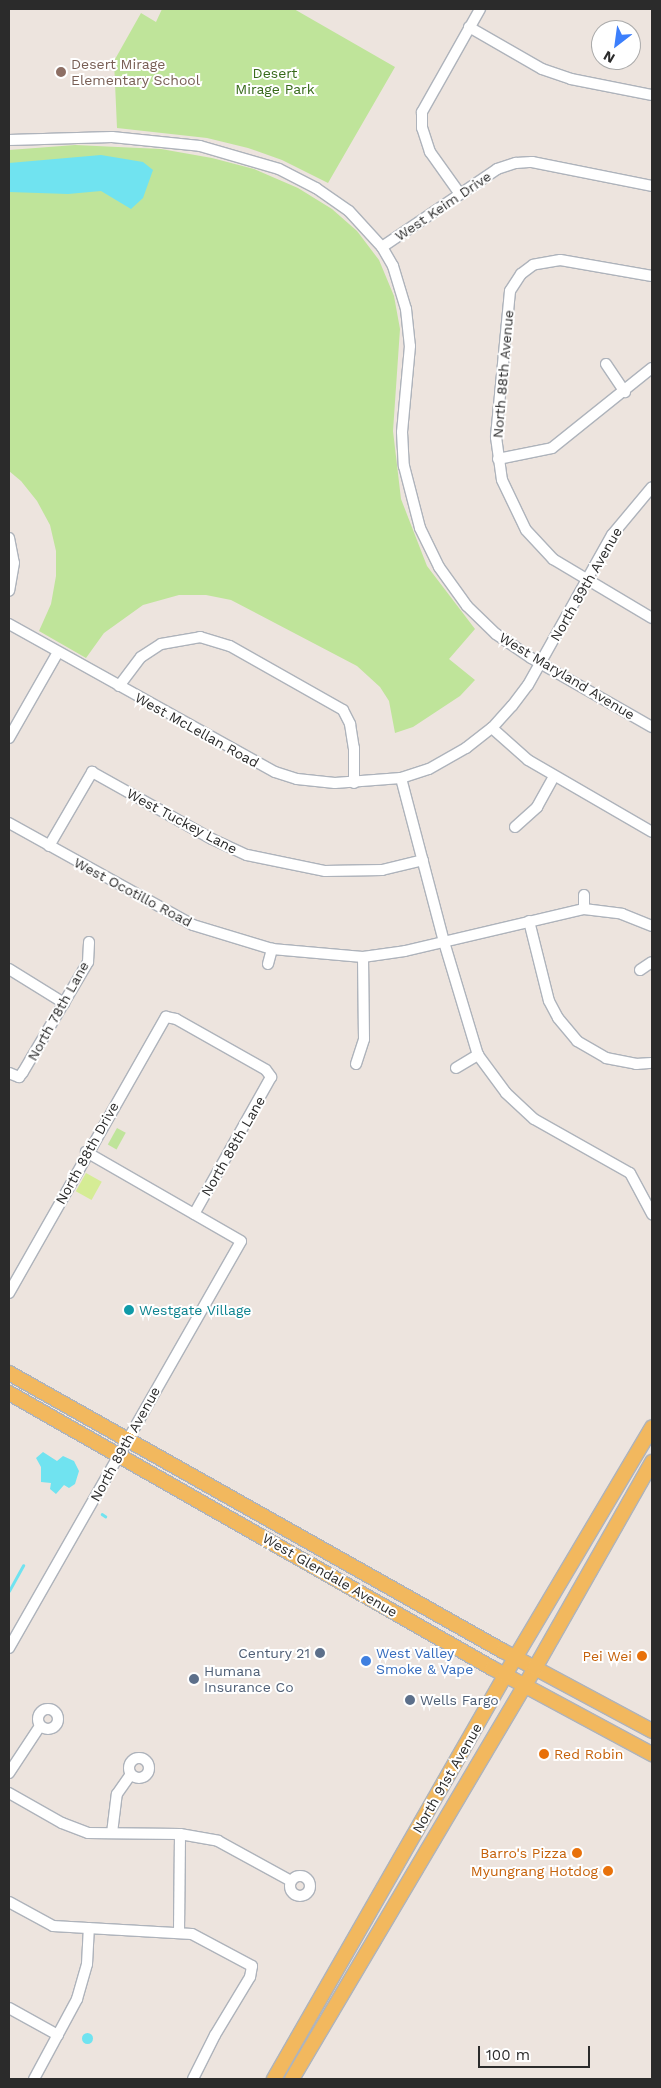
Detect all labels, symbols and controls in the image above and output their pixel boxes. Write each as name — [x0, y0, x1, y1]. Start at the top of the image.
north arrow — [591, 20, 641, 70]
text: N — [601, 48, 617, 67]
place label: Desert Mirage Elementary School — [71, 56, 200, 88]
park label: Desert Mirage Park — [235, 65, 315, 98]
marker: Desert Mirage Elementary School — [55, 66, 67, 78]
street label: West Keim Drive — [392, 168, 494, 244]
street label: North 88th Avenue — [489, 309, 517, 439]
street label: North 89th Avenue — [546, 524, 626, 644]
street label: West Maryland Avenue — [496, 629, 638, 723]
street label: West McLellan Road — [132, 689, 262, 771]
street label: West Tuckey Lane — [124, 785, 240, 857]
street label: West Ocotillo Road — [71, 854, 195, 930]
street label: North 78th Lane — [24, 958, 92, 1064]
street label: North 88th Lane — [198, 1093, 268, 1199]
street label: North 88th Drive — [52, 1099, 122, 1207]
place label: Westgate Village — [139, 1302, 252, 1318]
marker: Westgate Village — [123, 1304, 135, 1316]
street label: North 89th Avenue — [86, 1383, 164, 1505]
street label: West Glendale Avenue — [259, 1529, 401, 1621]
place label: Century 21 — [238, 1645, 310, 1661]
place label: West Valley Smoke & Vape — [376, 1645, 474, 1678]
marker: Century 21 — [314, 1647, 326, 1659]
place label: Pei Wei — [582, 1648, 632, 1664]
marker: Pei Wei — [636, 1650, 648, 1662]
marker: West Valley Smoke & Vape — [360, 1655, 372, 1667]
place label: Humana Insurance Co — [204, 1663, 294, 1695]
marker: Humana Insurance Co — [188, 1673, 200, 1685]
place label: Wells Fargo — [420, 1692, 499, 1708]
marker: Wells Fargo — [404, 1694, 416, 1706]
street label: North 91st Avenue — [409, 1720, 485, 1836]
place label: Red Robin — [554, 1746, 623, 1762]
marker: Red Robin — [538, 1748, 550, 1760]
place label: Barro's Pizza — [480, 1845, 567, 1861]
marker: Barro's Pizza — [571, 1847, 583, 1859]
place label: Myungrang Hotdog — [471, 1863, 598, 1879]
marker: Myungrang Hotdog — [602, 1865, 614, 1877]
scale bar — [481, 2036, 594, 2068]
text: 100 m — [486, 2046, 530, 2064]

